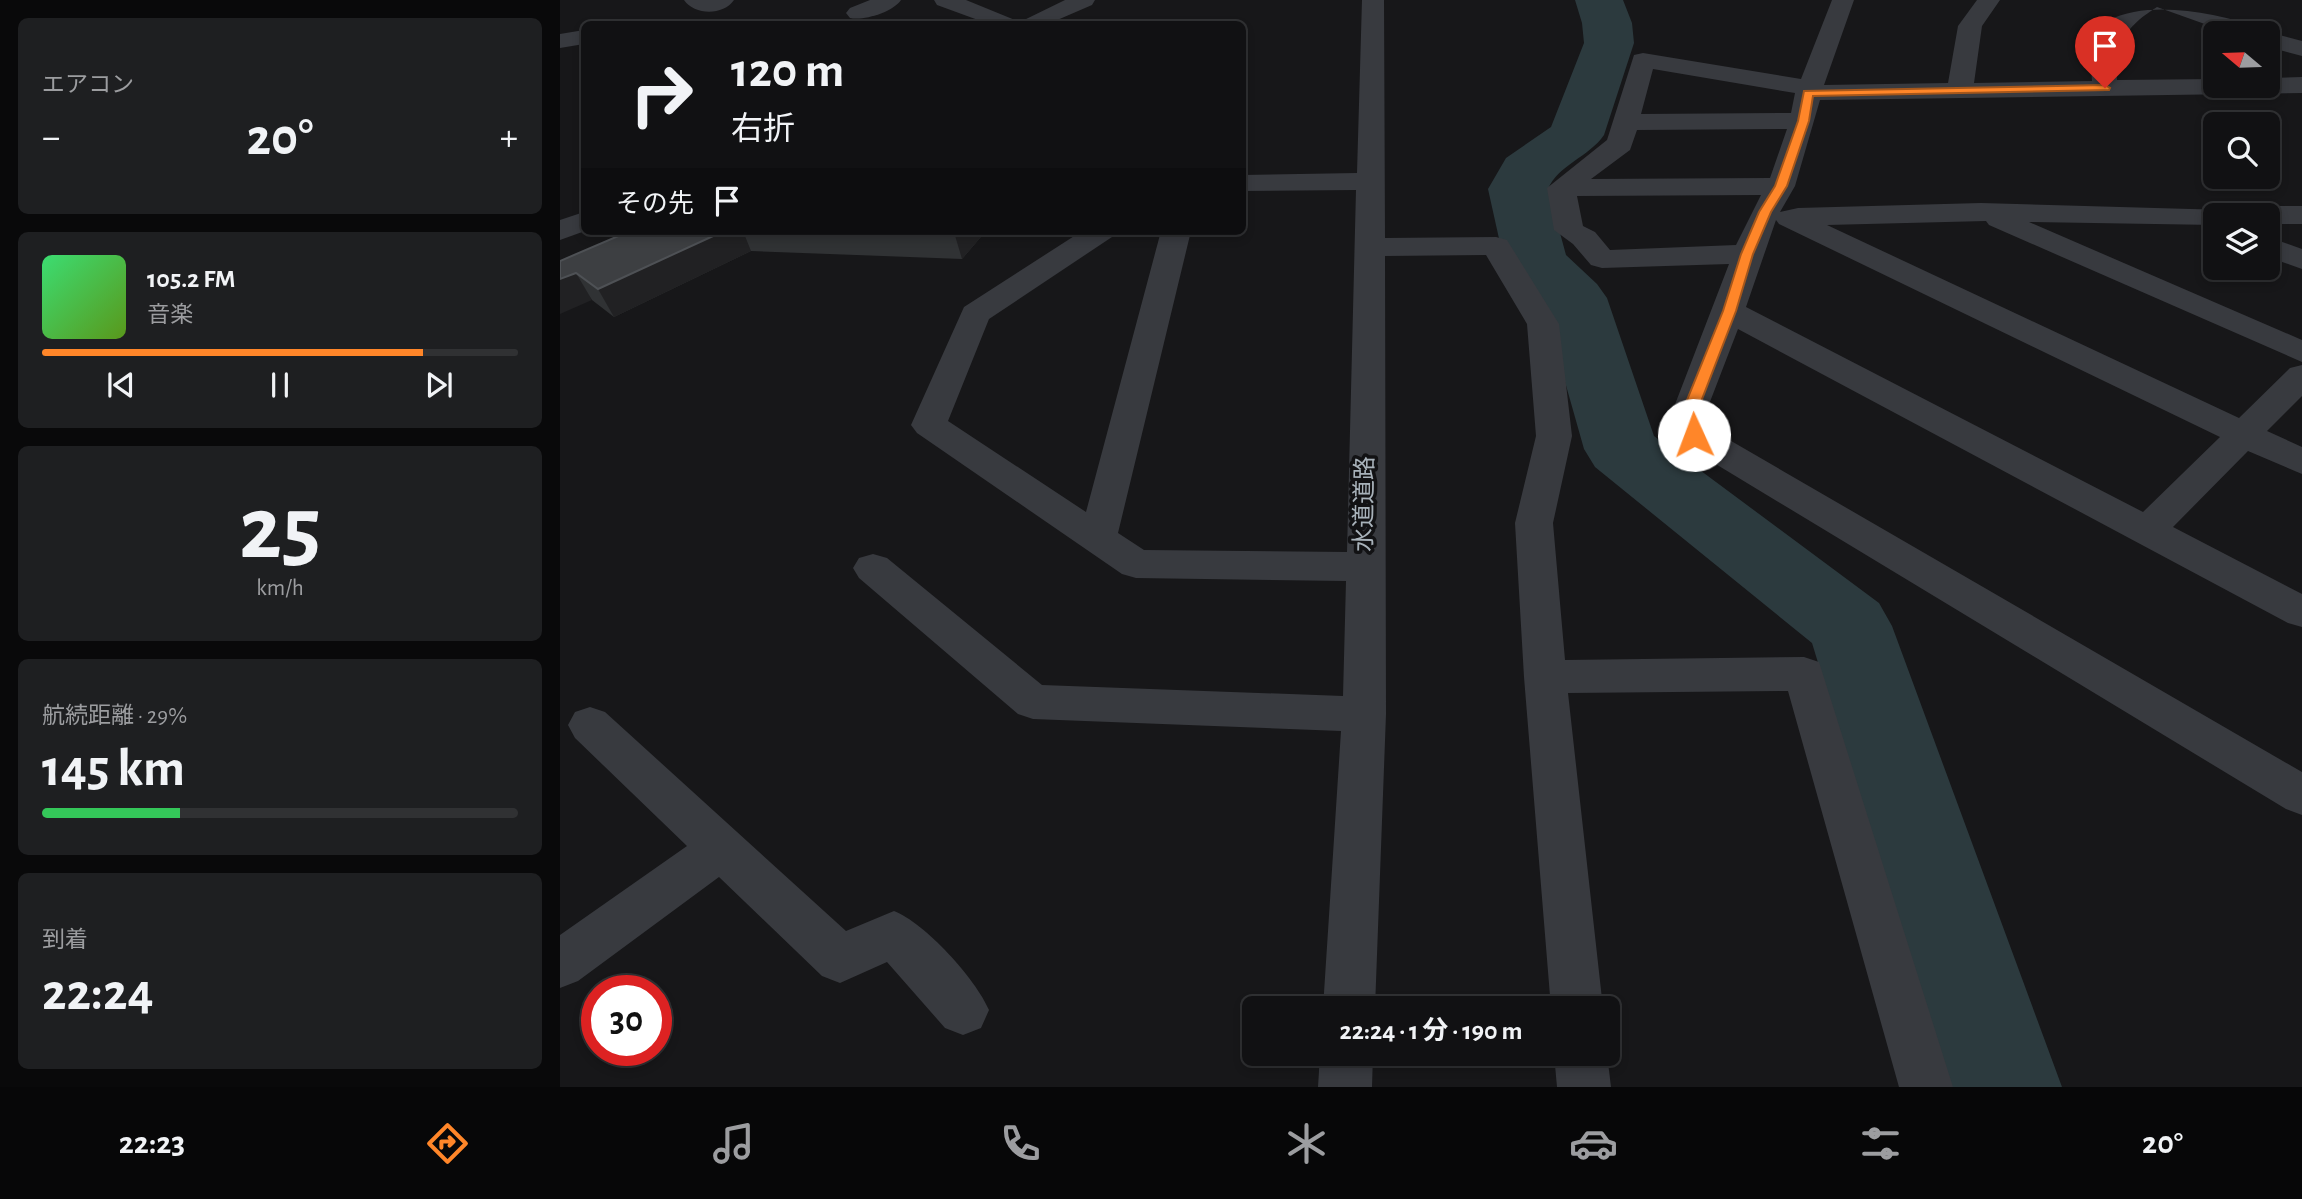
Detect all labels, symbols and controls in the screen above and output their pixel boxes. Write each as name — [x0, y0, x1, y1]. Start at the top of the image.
pin — [2075, 16, 2135, 88]
north arrow — [2203, 21, 2280, 98]
map controls — [2203, 21, 2280, 280]
icon: arrive — [2086, 27, 2124, 65]
text: 120 m — [731, 47, 844, 96]
icon: right — [616, 49, 707, 140]
text: エアコン — [42, 74, 134, 97]
text: 20° — [247, 112, 313, 164]
button: search — [2203, 112, 2280, 189]
text: 右折 — [731, 113, 795, 145]
text: − — [42, 119, 60, 157]
text: + — [500, 119, 518, 157]
icon: arrive — [708, 182, 746, 220]
text: その先 — [616, 191, 694, 217]
button: layers — [2203, 203, 2280, 280]
text: 105.2 FM — [147, 266, 236, 292]
text: 音楽 — [147, 304, 193, 327]
icon: previous — [102, 366, 140, 404]
icon: pause — [261, 366, 299, 404]
icon: next — [420, 366, 458, 404]
position arrow — [1657, 398, 1731, 472]
street label: 水道道路 — [1350, 456, 1378, 552]
text: 25 — [239, 484, 321, 575]
text: km/h — [256, 577, 304, 600]
text: 航続距離 · 29% — [42, 705, 187, 728]
text: 145 km — [42, 743, 185, 795]
text: 到着 — [42, 929, 88, 952]
text: 22:24 — [42, 967, 154, 1019]
speed limit sign: 30 — [581, 975, 672, 1066]
text: 22:24 · 1 分 · 190 m — [1339, 1018, 1523, 1044]
icon: directions — [423, 1119, 472, 1168]
icon: music — [709, 1119, 758, 1168]
icon: phone — [996, 1119, 1045, 1168]
icon: climate — [1282, 1119, 1331, 1168]
icon: car — [1569, 1119, 1618, 1168]
icon: filters — [1856, 1119, 1905, 1168]
text: 22:23 — [119, 1127, 185, 1159]
text: 20° — [2142, 1127, 2183, 1159]

